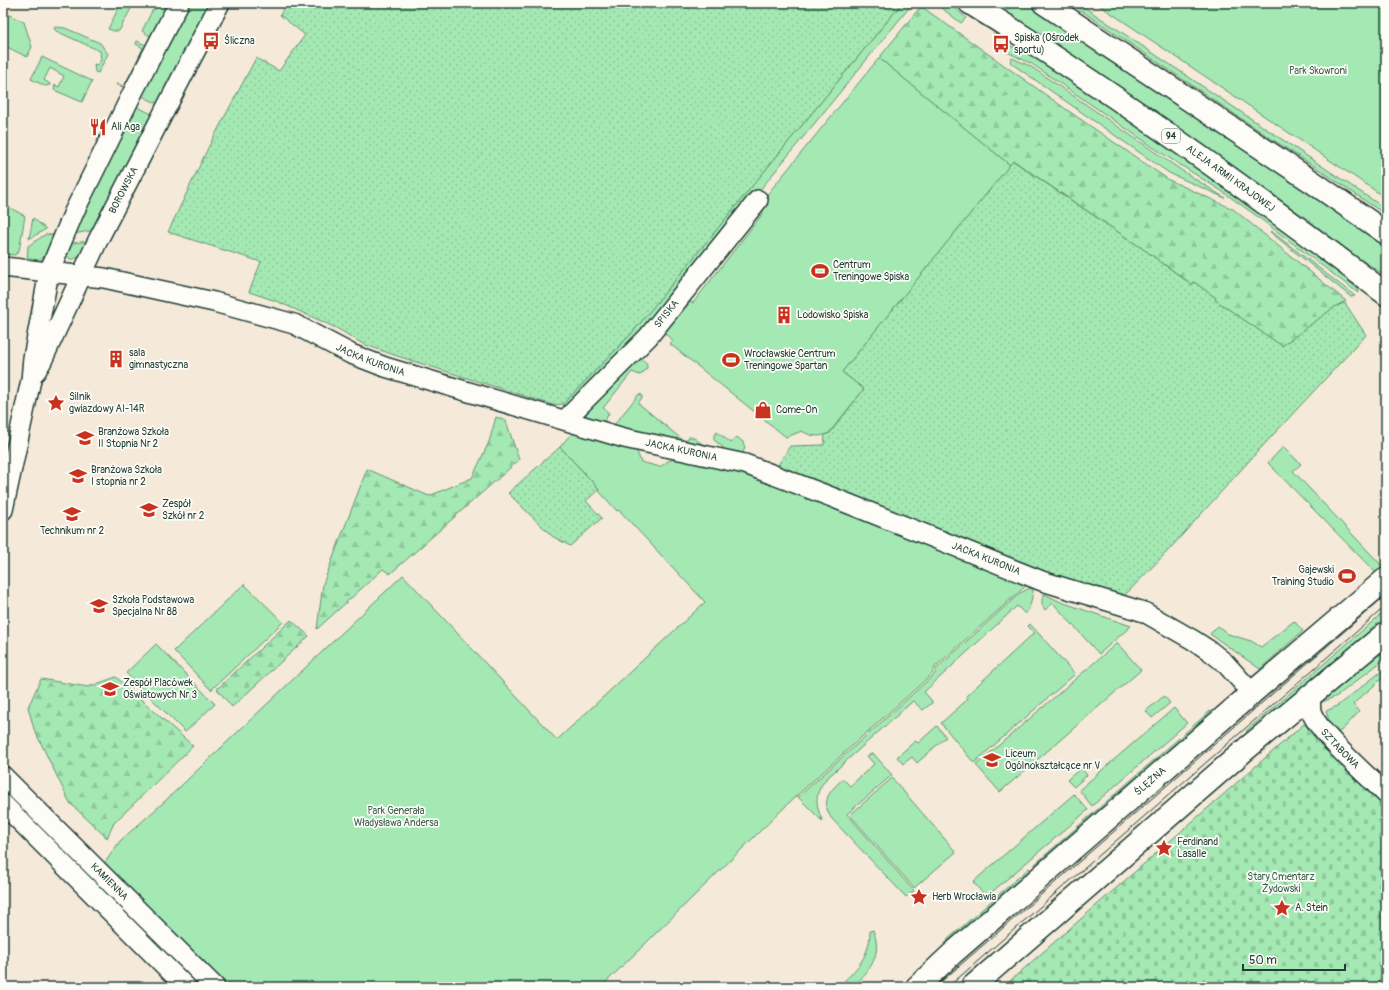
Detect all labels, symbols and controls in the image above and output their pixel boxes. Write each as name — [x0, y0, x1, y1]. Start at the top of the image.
bus stop icon: Śliczna — [201, 31, 221, 51]
place label: Spiska (Ośrodek sportu) — [1014, 32, 1080, 56]
place label: Śliczna — [224, 34, 255, 47]
bus stop icon: Spiska (Ośrodek sportu) — [991, 34, 1011, 54]
park label: Park Skowroni — [1289, 65, 1347, 77]
restaurant icon: Ali Aga — [88, 117, 108, 137]
place label: Ali Aga — [111, 121, 140, 133]
road number: 94 — [1162, 129, 1180, 143]
street label: ALEJA ARMII KRAJOWEJ — [1184, 143, 1277, 214]
street label: BOROWSKA — [107, 164, 141, 216]
place label: Centrum Treningowe Spiska — [833, 259, 909, 283]
sports icon: Centrum Treningowe Spiska — [810, 261, 830, 281]
street label: SPISKA — [652, 297, 682, 330]
building icon: Lodowisko Spiska — [774, 305, 794, 325]
place label: Lodowisko Spiska — [797, 309, 869, 321]
street label: JACKA KURONIA — [334, 341, 407, 379]
place label: sala gimnastyczna — [129, 347, 188, 371]
place label: Wrocławskie Centrum Treningowe Spartan — [744, 348, 836, 372]
building icon: sala gimnastyczna — [106, 349, 126, 369]
sports icon: Wrocławskie Centrum Treningowe Spartan — [721, 350, 741, 370]
place label: Silnik gwiazdowy AI-14R — [69, 391, 145, 415]
place icon: Silnik gwiazdowy AI-14R — [46, 393, 66, 413]
shop icon: Come-On — [753, 400, 773, 420]
place label: Come-On — [776, 404, 818, 416]
place label: Branżowa Szkoła II Stopnia Nr 2 — [98, 426, 169, 450]
school or university icon: Branżowa Szkoła II Stopnia Nr 2 — [75, 428, 95, 448]
street label: JACKA KURONIA — [644, 437, 719, 464]
place label: Branżowa Szkoła I stopnia nr 2 — [91, 464, 162, 488]
school or university icon: Branżowa Szkoła I stopnia nr 2 — [68, 466, 88, 486]
place label: Zespół Szkół nr 2 — [162, 498, 205, 522]
school or university icon: Zespół Szkół nr 2 — [139, 500, 159, 520]
school or university icon: Technikum nr 2 — [62, 504, 82, 524]
place label: Technikum nr 2 — [40, 525, 104, 537]
street label: JACKA KURONIA — [950, 540, 1023, 578]
place label: Gajewski Training Studio — [1272, 564, 1335, 588]
sports icon: Gajewski Training Studio — [1337, 566, 1357, 586]
place label: Szkoła Podstawowa Specjalna Nr 88 — [112, 594, 195, 618]
school or university icon: Szkoła Podstawowa Specjalna Nr 88 — [89, 596, 109, 616]
place label: Zespół Placówek Oświatowych Nr 3 — [123, 677, 197, 701]
school or university icon: Zespół Placówek Oświatowych Nr 3 — [100, 679, 120, 699]
street label: SZTABOWA — [1318, 726, 1362, 772]
place label: Liceum Ogólnokształcące nr V — [1005, 748, 1100, 772]
school or university icon: Liceum Ogólnokształcące nr V — [982, 750, 1002, 770]
street label: ŚLĘŻNA — [1132, 764, 1169, 798]
park label: Park Generała Władysława Andersa — [354, 805, 439, 829]
place label: Ferdinand Lasalle — [1177, 836, 1218, 860]
place icon: Ferdinand Lasalle — [1154, 838, 1174, 858]
street label: KAMIENNA — [88, 861, 131, 903]
park label: Stary Cmentarz Żydowski — [1247, 871, 1315, 895]
place icon: Herb Wrocławia — [909, 887, 929, 907]
place label: Herb Wrocławia — [932, 891, 997, 903]
place icon: A. Stein — [1272, 898, 1292, 918]
place label: A. Stein — [1295, 902, 1328, 914]
scale bar — [1243, 946, 1345, 972]
text: 50 m — [1249, 953, 1277, 968]

